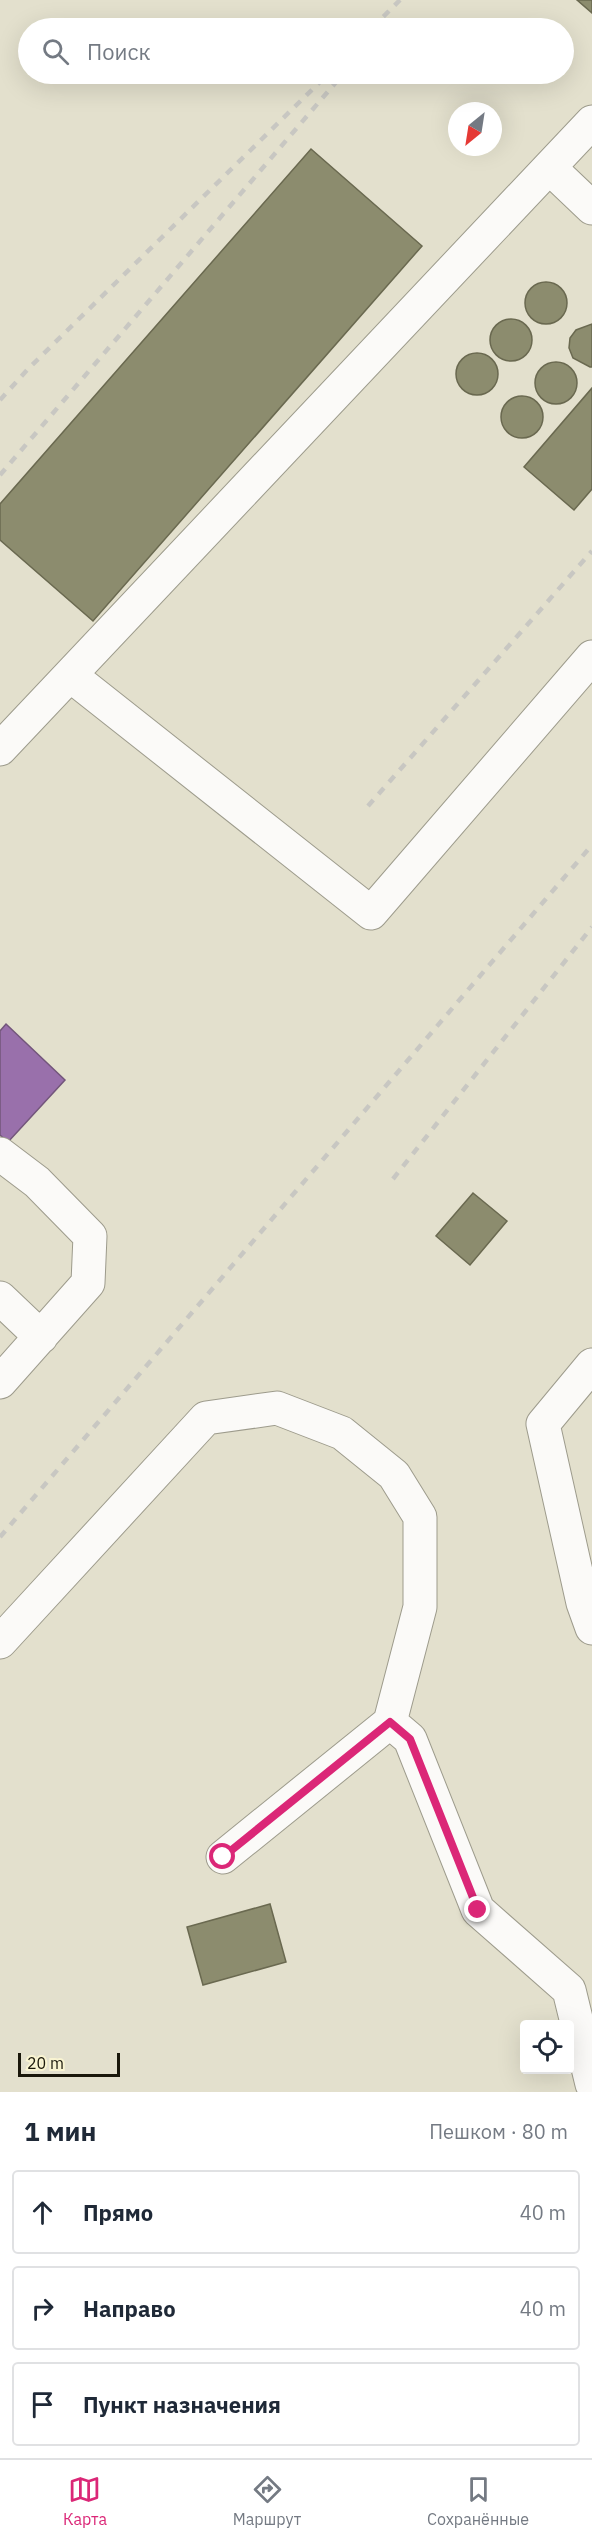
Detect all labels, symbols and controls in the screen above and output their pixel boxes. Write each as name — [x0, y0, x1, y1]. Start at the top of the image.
search box — [18, 18, 574, 84]
icon: search — [39, 35, 72, 68]
text: Поиск — [87, 37, 151, 66]
north arrow — [448, 102, 502, 156]
route start — [209, 1843, 235, 1869]
route end — [464, 1896, 490, 1922]
map controls — [520, 2020, 574, 2074]
button: locate — [520, 2020, 574, 2074]
scale bar — [18, 2050, 120, 2078]
text: 20 m — [27, 2053, 64, 2073]
text: 1 мин — [24, 2114, 96, 2148]
text: Пешком · 80 m — [429, 2118, 568, 2145]
icon: ahead — [26, 2196, 59, 2229]
text: Прямо — [83, 2198, 153, 2227]
text: 40 m — [520, 2199, 566, 2226]
icon: right — [26, 2292, 59, 2325]
text: Направо — [83, 2294, 176, 2323]
text: 40 m — [520, 2295, 566, 2322]
icon: arrive — [26, 2388, 59, 2421]
text: Пункт назначения — [83, 2390, 281, 2419]
tab: Карта — [63, 2473, 107, 2529]
tab: Маршрут — [233, 2473, 301, 2529]
tab: Сохранённые — [427, 2473, 529, 2529]

